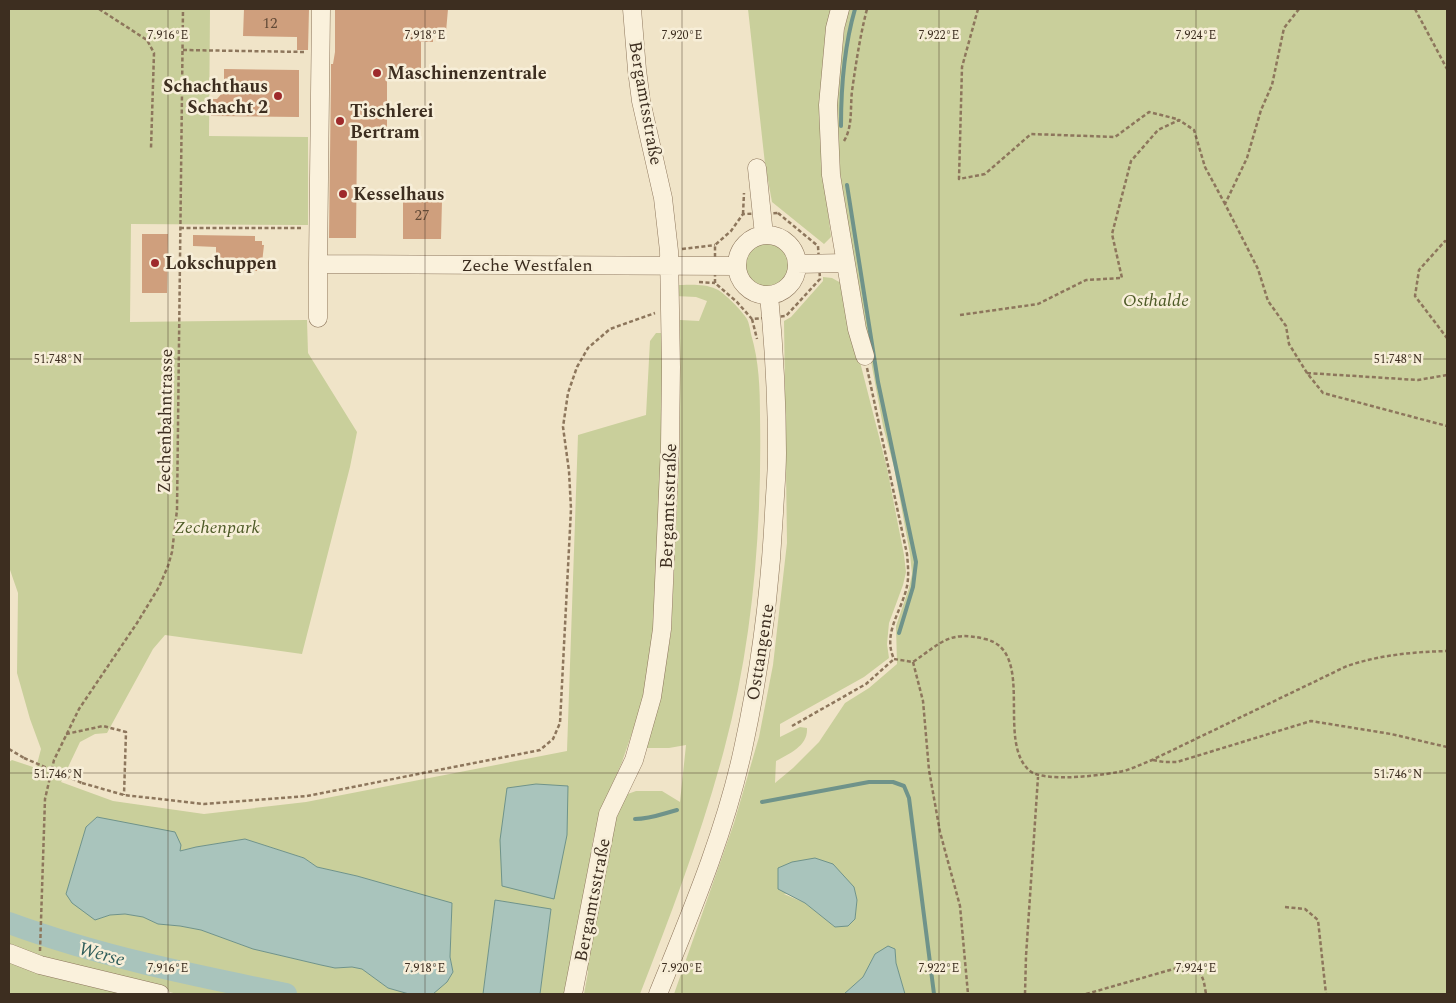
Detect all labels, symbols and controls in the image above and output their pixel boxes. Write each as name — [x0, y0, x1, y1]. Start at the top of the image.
house number: 12 — [262, 12, 278, 35]
text: 7.916°E — [148, 26, 188, 45]
text: 7.918°E — [405, 26, 445, 45]
text: 7.920°E — [662, 26, 702, 45]
text: 7.922°E — [919, 26, 959, 45]
text: 7.924°E — [1176, 26, 1216, 45]
street label: Bergamtsstraße — [621, 39, 670, 167]
place label: Maschinenzentrale — [387, 60, 547, 87]
marker: Maschinenzentrale — [371, 67, 383, 79]
place label: Schachthaus Schacht 2 — [163, 73, 268, 121]
marker: Schachthaus Schacht 2 — [272, 90, 284, 102]
place label: Tischlerei Bertram — [350, 98, 434, 146]
marker: Tischlerei Bertram — [334, 115, 346, 127]
place label: Kesselhaus — [353, 181, 445, 208]
marker: Kesselhaus — [337, 188, 349, 200]
house number: 27 — [414, 204, 430, 227]
place label: Lokschuppen — [165, 250, 277, 277]
street label: Zeche Westfalen — [461, 252, 593, 279]
marker: Lokschuppen — [149, 257, 161, 269]
park label: Osthalde — [1123, 287, 1189, 314]
street label: Zechenbahntrasse — [151, 348, 180, 494]
text: 51.748°N — [34, 350, 82, 369]
text: 51.748°N — [1374, 350, 1422, 369]
street label: Bergamtsstraße — [653, 443, 684, 569]
park label: Zechenpark — [174, 514, 260, 541]
street label: Osttangente — [739, 602, 781, 703]
text: 51.746°N — [34, 765, 82, 784]
text: 51.746°N — [1374, 765, 1422, 784]
street label: Bergamtsstraße — [567, 836, 618, 964]
water label: Werse — [75, 934, 128, 975]
text: 7.916°E — [148, 959, 188, 978]
text: 7.918°E — [405, 959, 445, 978]
text: 7.920°E — [662, 959, 702, 978]
text: 7.922°E — [919, 959, 959, 978]
text: 7.924°E — [1176, 959, 1216, 978]

